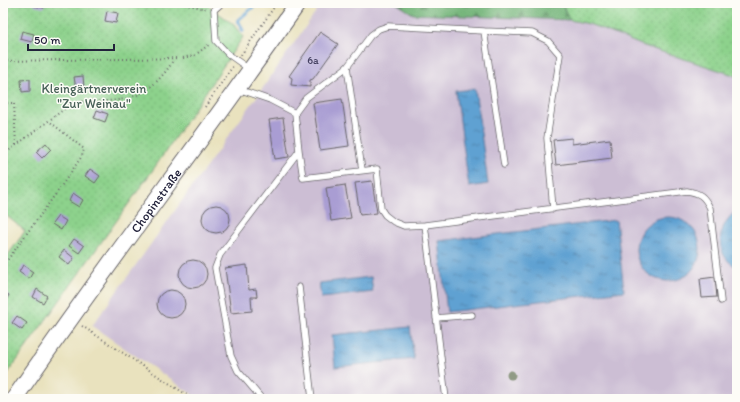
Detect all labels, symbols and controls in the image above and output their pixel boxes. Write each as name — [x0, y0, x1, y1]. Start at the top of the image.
scale bar — [28, 26, 114, 52]
text: 50 m — [34, 33, 60, 47]
house number: 6a — [307, 54, 319, 67]
park label: Kleingärtnerverein "Zur Weinau" — [42, 81, 147, 111]
street label: Chopinstraße — [127, 165, 184, 236]

